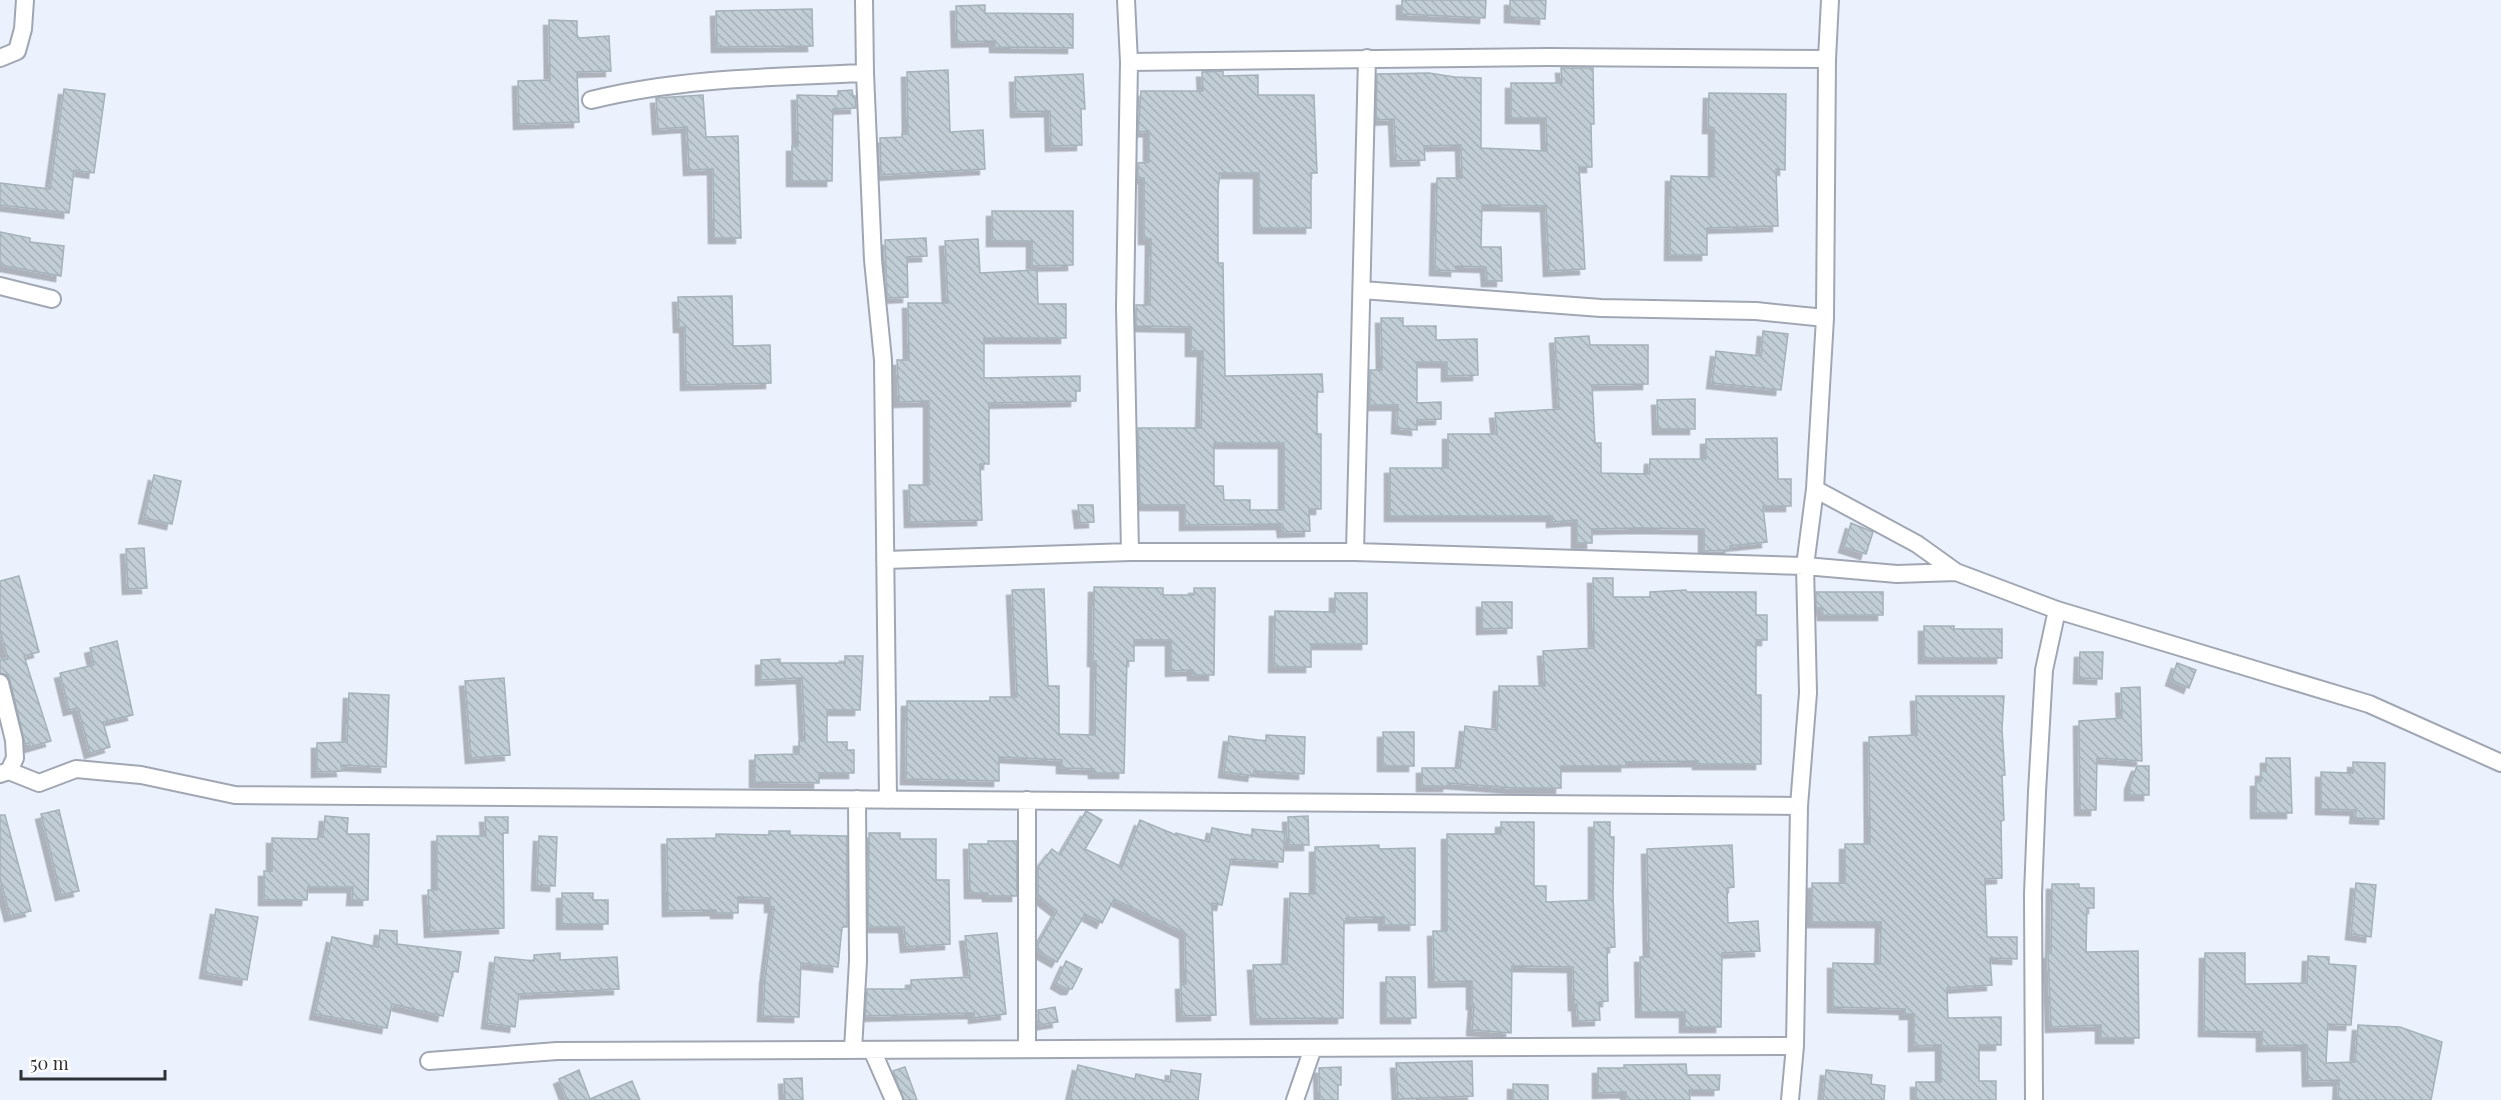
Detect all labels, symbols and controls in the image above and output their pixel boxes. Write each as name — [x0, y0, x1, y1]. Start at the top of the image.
scale bar — [21, 1043, 165, 1081]
text: 50 m — [30, 1051, 69, 1075]

